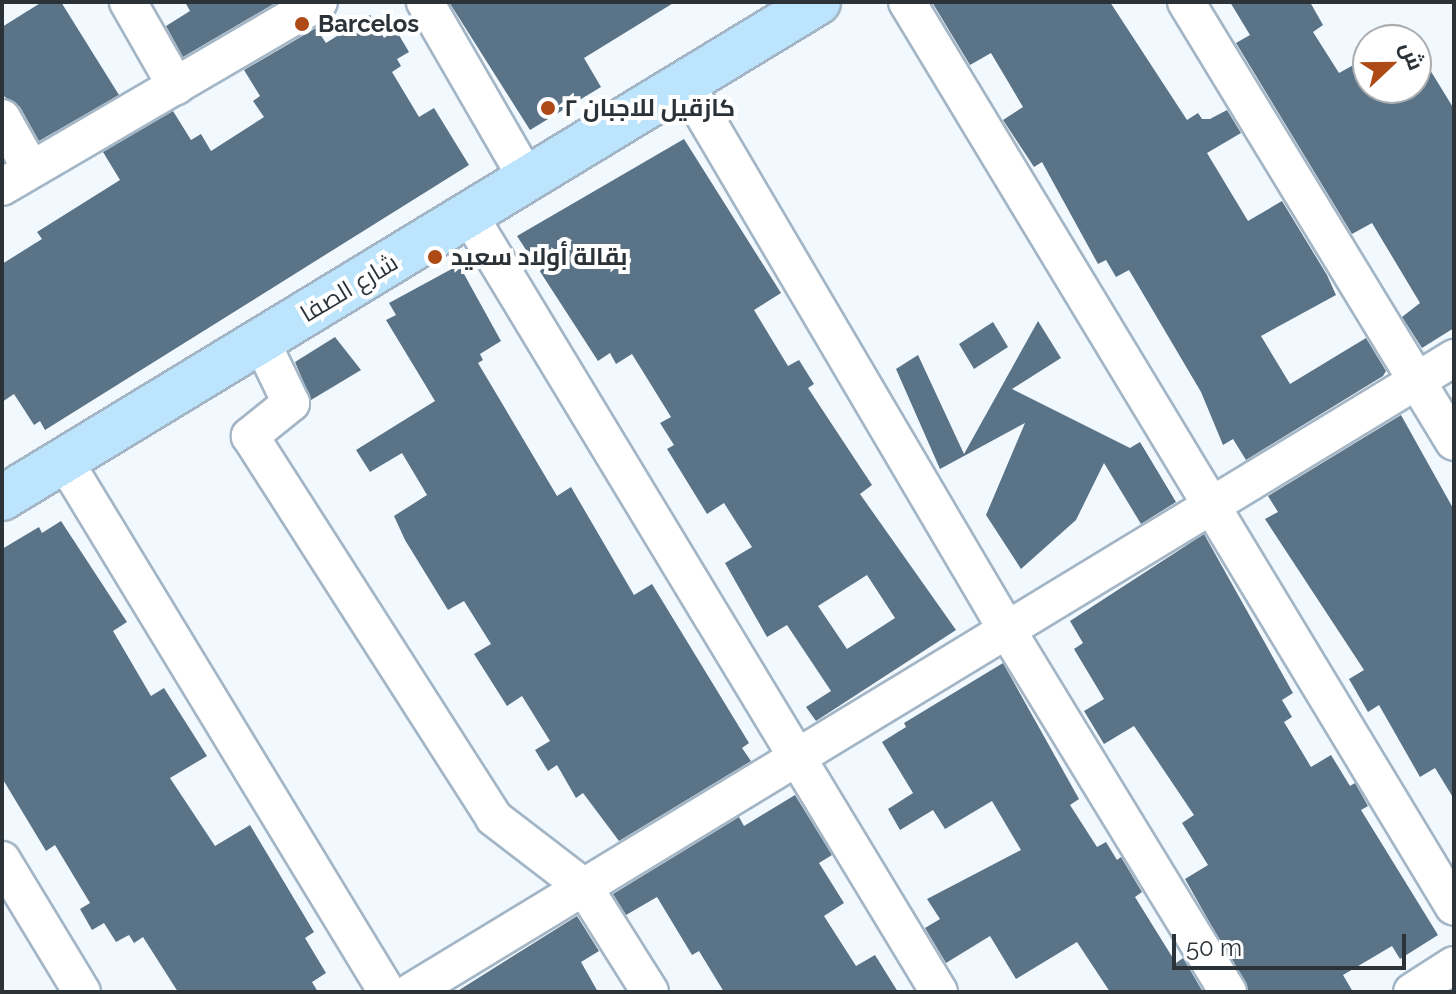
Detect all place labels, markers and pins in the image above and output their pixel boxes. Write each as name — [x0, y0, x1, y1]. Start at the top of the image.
place label: Barcelos — [318, 10, 419, 38]
marker: Barcelos — [293, 15, 311, 33]
place label: كازقيل للاجبان ٢ — [564, 94, 735, 122]
marker: كازقيل للاجبان ٢ — [539, 99, 557, 117]
place label: بقالة أولاد سعيد — [451, 243, 628, 271]
marker: بقالة أولاد سعيد — [426, 248, 444, 266]

